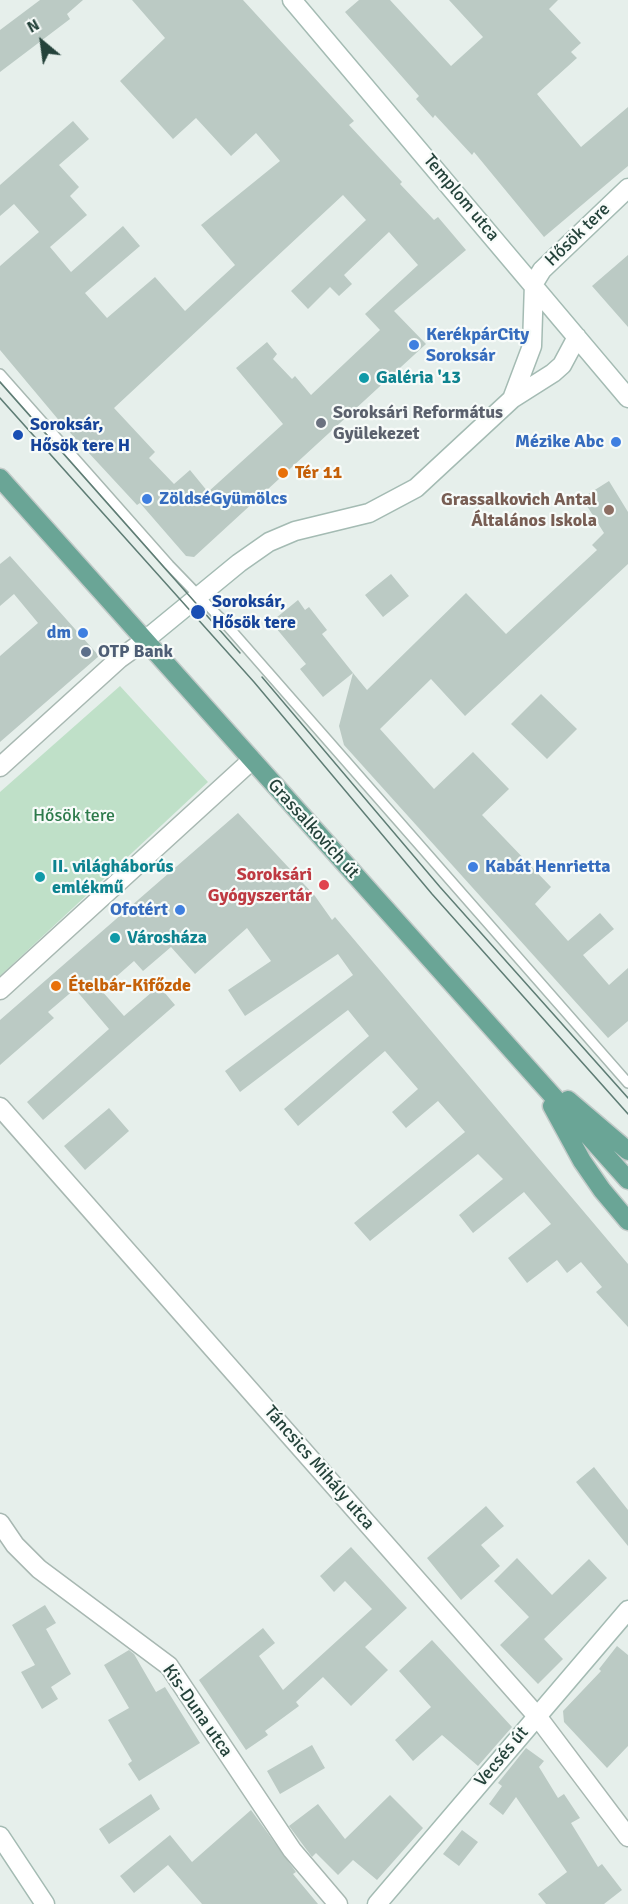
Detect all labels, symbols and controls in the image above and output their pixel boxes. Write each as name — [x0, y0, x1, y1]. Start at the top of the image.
north arrow — [12, 12, 72, 72]
text: N — [24, 15, 43, 38]
street label: Templom utca — [418, 150, 504, 246]
street label: Hősök tere — [541, 199, 615, 271]
place label: KerékpárCity Soroksár — [426, 324, 529, 366]
marker: KerékpárCity Soroksár — [407, 338, 421, 352]
place label: Galéria '13 — [376, 367, 461, 389]
marker: Galéria '13 — [357, 371, 371, 385]
place label: Soroksári Református Gyülekezet — [333, 402, 503, 444]
place label: Soroksár, Hősök tere H — [30, 414, 130, 456]
marker: Soroksári Református Gyülekezet — [314, 416, 328, 430]
marker: Soroksár, Hősök tere H — [11, 428, 25, 442]
place label: Mézike Abc — [515, 431, 604, 453]
marker: Mézike Abc — [609, 435, 623, 449]
place label: Tér 11 — [295, 462, 342, 484]
marker: Tér 11 — [276, 466, 290, 480]
place label: ZöldséGyümölcs — [159, 488, 287, 510]
place label: Grassalkovich Antal Általános Iskola — [441, 489, 597, 532]
marker: ZöldséGyümölcs — [140, 492, 154, 506]
marker: Grassalkovich Antal Általános Iskola — [602, 503, 616, 517]
place label: Soroksár, Hősök tere — [212, 591, 296, 634]
marker: Soroksár, Hősök tere — [189, 603, 207, 621]
place label: dm — [47, 622, 71, 644]
marker: dm — [76, 626, 90, 640]
place label: OTP Bank — [98, 641, 173, 663]
marker: OTP Bank — [79, 645, 93, 659]
street label: Grassalkovich út — [263, 775, 363, 883]
park label: Hősök tere — [33, 805, 115, 827]
place label: II. világháborús emlékmű — [52, 856, 174, 898]
place label: Kabát Henrietta — [485, 856, 610, 878]
marker: Kabát Henrietta — [466, 860, 480, 874]
place label: Soroksári Gyógyszertár — [208, 864, 312, 906]
marker: II. világháborús emlékmű — [33, 870, 47, 884]
marker: Soroksári Gyógyszertár — [317, 878, 331, 892]
place label: Ofotért — [110, 899, 168, 921]
marker: Ofotért — [173, 903, 187, 917]
place label: Városháza — [127, 927, 207, 949]
marker: Városháza — [108, 931, 122, 945]
place label: Ételbár-Kifőzde — [68, 975, 191, 997]
marker: Ételbár-Kifőzde — [49, 979, 63, 993]
street label: Táncsics Mihály utca — [259, 1401, 379, 1535]
street label: Kis-Duna utca — [157, 1661, 237, 1761]
street label: Vecsés út — [471, 1723, 533, 1791]

